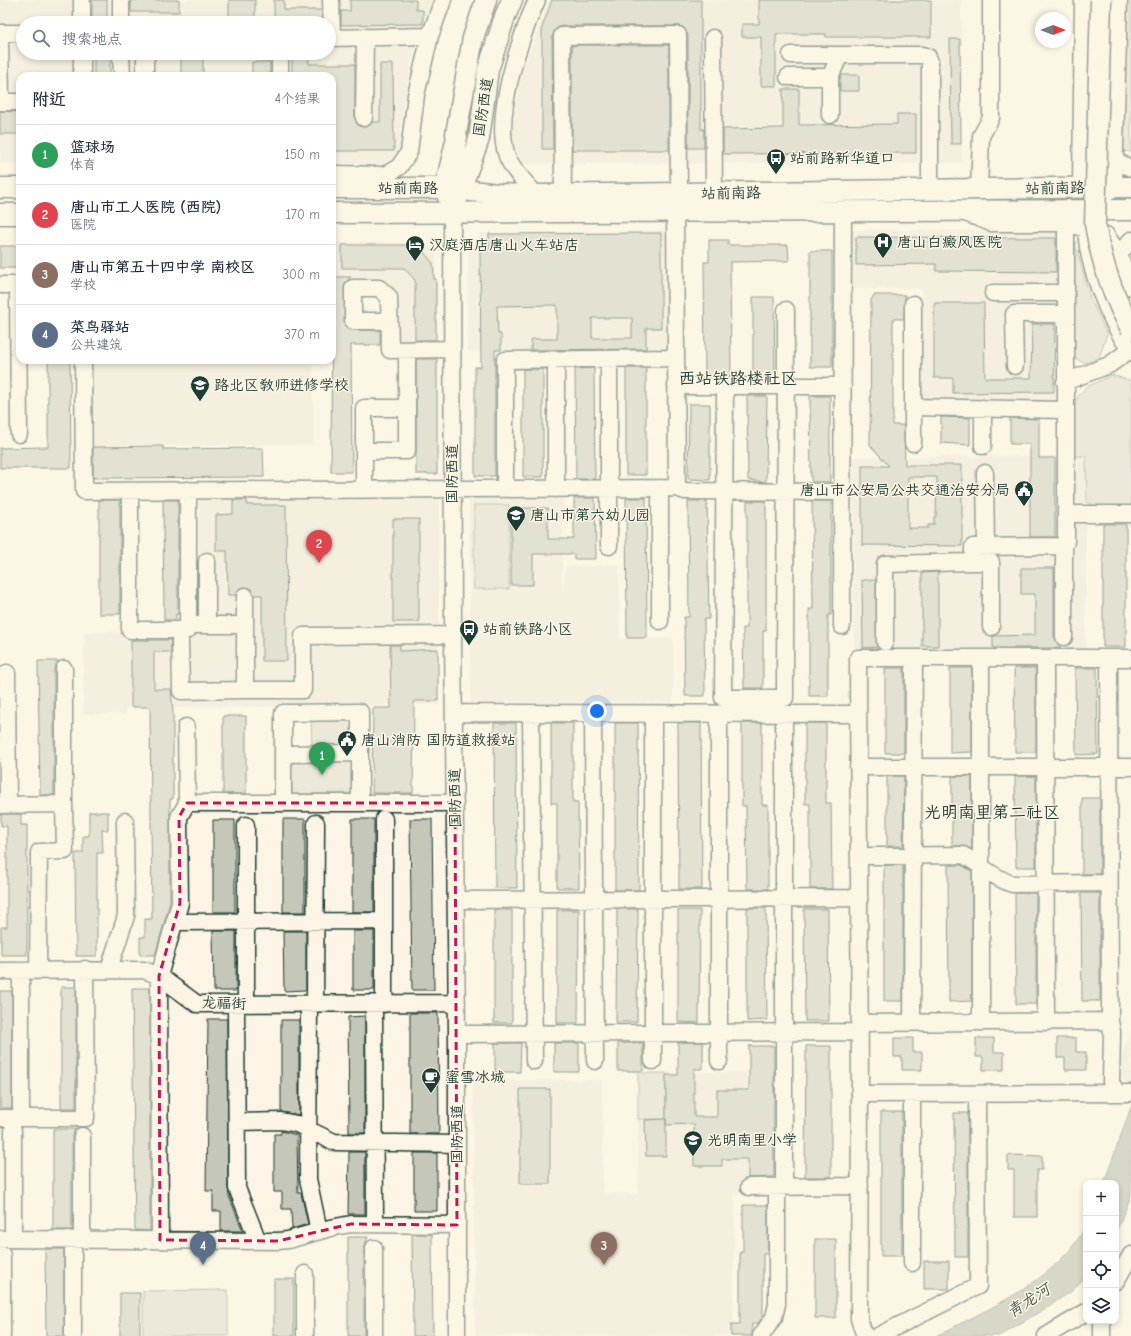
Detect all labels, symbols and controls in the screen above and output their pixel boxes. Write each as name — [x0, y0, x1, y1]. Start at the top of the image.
north arrow — [1035, 12, 1071, 48]
search box — [16, 16, 336, 60]
icon: search — [30, 27, 52, 49]
text: 搜索地点 — [62, 30, 122, 48]
street label: 国防西道 — [469, 76, 497, 138]
text: 附近 — [32, 90, 66, 109]
text: 4个结果 — [275, 91, 320, 106]
text: 篮球场 — [70, 138, 115, 156]
text: 1 — [42, 147, 48, 162]
text: 150 m — [285, 147, 320, 162]
bus stop icon: 站前路新华道口 — [765, 147, 787, 175]
place label: 站前路新华道口 — [790, 149, 895, 167]
text: 体育 — [70, 157, 96, 172]
street label: 站前南路 — [1025, 178, 1085, 198]
street label: 站前南路 — [378, 179, 438, 197]
street label: 站前南路 — [701, 183, 761, 203]
text: 唐山市工人医院 (西院) — [70, 198, 221, 216]
text: 2 — [42, 207, 48, 222]
text: 170 m — [286, 207, 320, 222]
text: 医院 — [70, 217, 96, 232]
hospital icon: 唐山白癜风医院 — [872, 231, 894, 259]
place label: 唐山白癜风医院 — [897, 233, 1002, 251]
hotel icon: 汉庭酒店唐山火车站店 — [404, 234, 426, 262]
place label: 汉庭酒店唐山火车站店 — [429, 236, 579, 254]
text: 唐山市第五十四中学 南校区 — [70, 258, 255, 276]
text: 3 — [42, 267, 48, 282]
text: 300 m — [282, 267, 320, 282]
text: 学校 — [70, 277, 96, 292]
text: 菜鸟驿站 — [70, 318, 130, 336]
text: 4 — [42, 327, 48, 342]
text: 370 m — [284, 327, 320, 342]
text: 公共建筑 — [70, 337, 122, 352]
district label: 西站铁路楼社区 — [679, 369, 798, 388]
school or university icon: 路北区教师进修学校 — [189, 374, 211, 402]
place label: 路北区教师进修学校 — [214, 376, 349, 394]
street label: 国防西道 — [443, 444, 461, 504]
public building icon: 唐山市公安局公共交通治安分局 — [1013, 479, 1035, 507]
place label: 唐山市公安局公共交通治安分局 — [800, 481, 1010, 499]
school or university icon: 唐山市第六幼儿园 — [505, 504, 527, 532]
place label: 唐山市第六幼儿园 — [530, 506, 650, 524]
pin: 2 — [306, 530, 332, 563]
bus stop icon: 站前铁路小区 — [458, 618, 480, 646]
place label: 站前铁路小区 — [483, 620, 573, 638]
your location — [587, 701, 607, 721]
public building icon: 唐山消防 国防道救援站 — [336, 729, 358, 757]
place label: 唐山消防 国防道救援站 — [361, 731, 516, 749]
pin: 1 — [309, 742, 335, 775]
street label: 国防西道 — [445, 768, 465, 828]
district label: 光明南里第二社区 — [924, 803, 1060, 822]
street label: 龙福街 — [201, 993, 247, 1013]
cafe icon: 蜜雪冰城 — [420, 1066, 442, 1094]
place label: 蜜雪冰城 — [445, 1068, 505, 1086]
street label: 国防西道 — [448, 1104, 466, 1164]
school or university icon: 光明南里小学 — [682, 1129, 704, 1157]
place label: 光明南里小学 — [707, 1131, 797, 1149]
map controls — [1083, 1180, 1119, 1324]
button: + — [1083, 1180, 1119, 1216]
button: − — [1083, 1216, 1119, 1252]
pin: 4 — [190, 1232, 216, 1265]
pin: 3 — [591, 1232, 617, 1265]
button: locate — [1083, 1252, 1119, 1288]
water label: 青龙河 — [1004, 1279, 1056, 1321]
button: layers — [1083, 1288, 1119, 1324]

